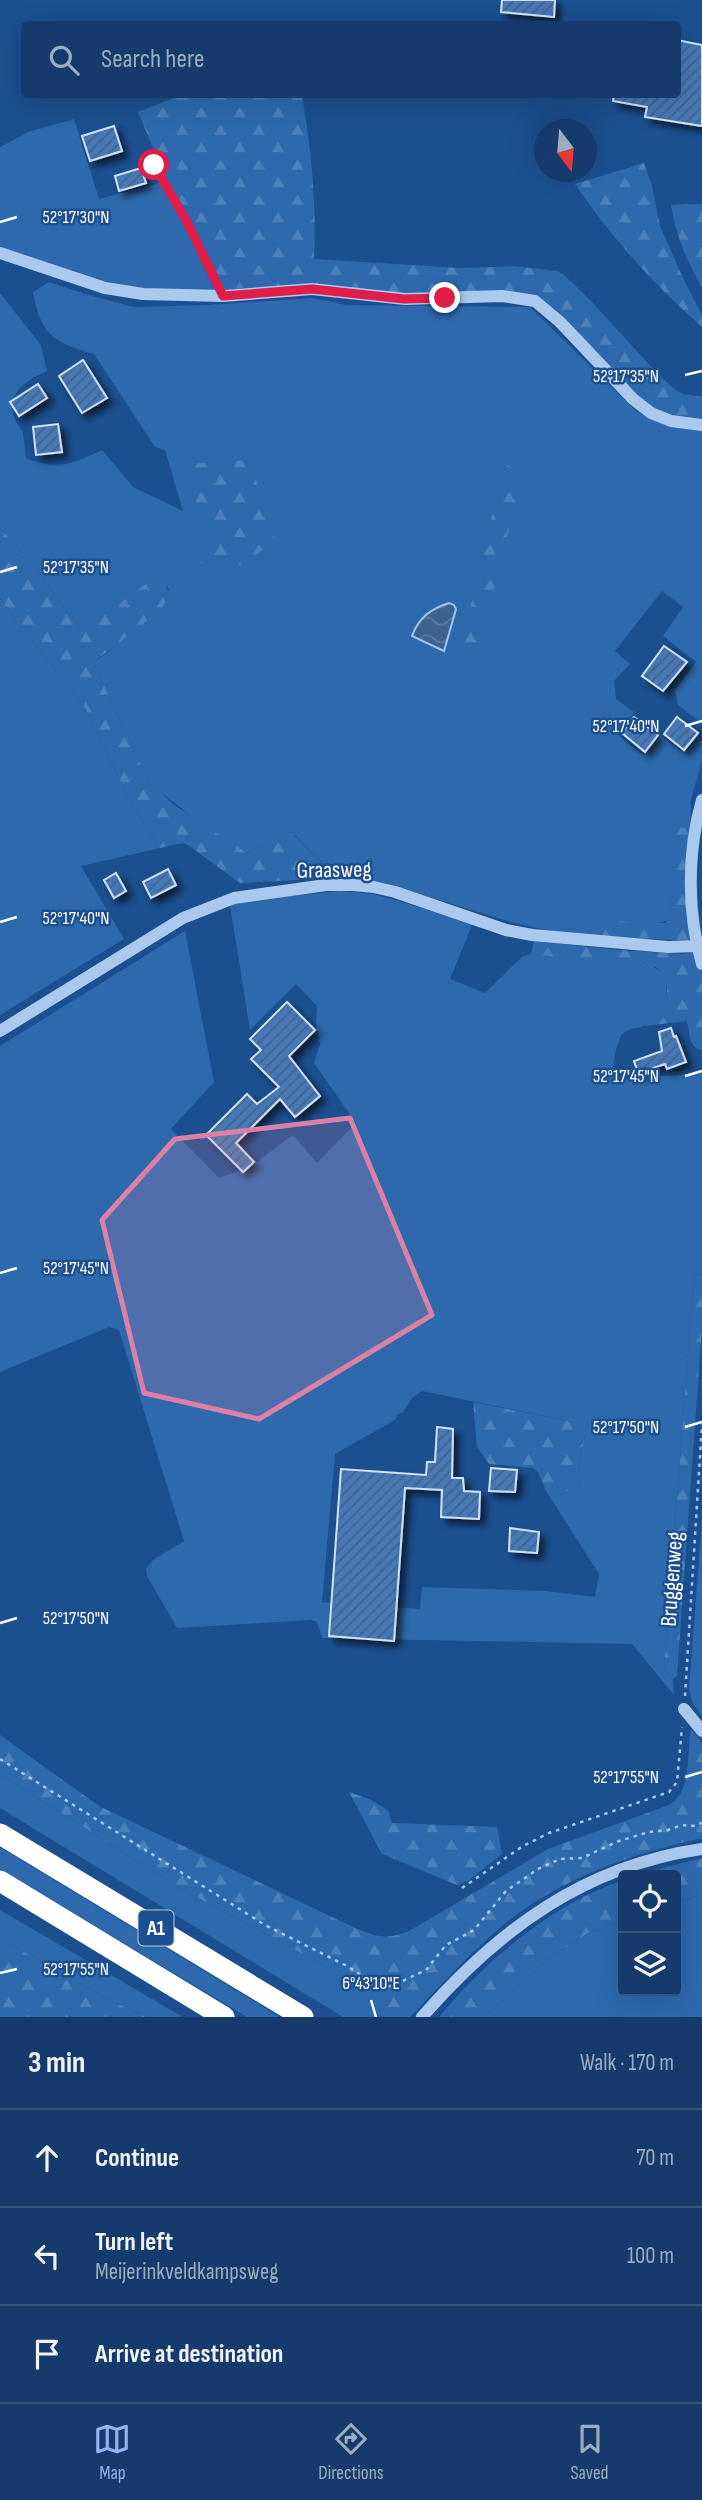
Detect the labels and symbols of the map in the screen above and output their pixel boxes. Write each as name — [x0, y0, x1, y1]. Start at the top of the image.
north arrow — [534, 119, 597, 182]
route start — [138, 149, 169, 180]
text: 52°17'30"N — [43, 207, 109, 228]
route end — [429, 282, 460, 313]
text: 52°17'35"N — [593, 366, 659, 387]
text: 52°17'35"N — [43, 557, 109, 578]
text: 52°17'40"N — [593, 716, 659, 737]
street label: Graasweg — [296, 855, 372, 885]
text: 52°17'40"N — [43, 908, 109, 929]
text: 52°17'45"N — [593, 1066, 659, 1087]
text: 52°17'45"N — [43, 1258, 109, 1279]
text: 52°17'50"N — [593, 1417, 659, 1438]
street label: Bruggenweg — [655, 1531, 689, 1627]
text: 52°17'50"N — [43, 1608, 109, 1629]
text: 52°17'55"N — [593, 1767, 659, 1788]
road number: A1 — [138, 1910, 174, 1946]
text: 52°17'55"N — [43, 1959, 109, 1980]
text: 6°43'10"E — [342, 1973, 400, 1994]

